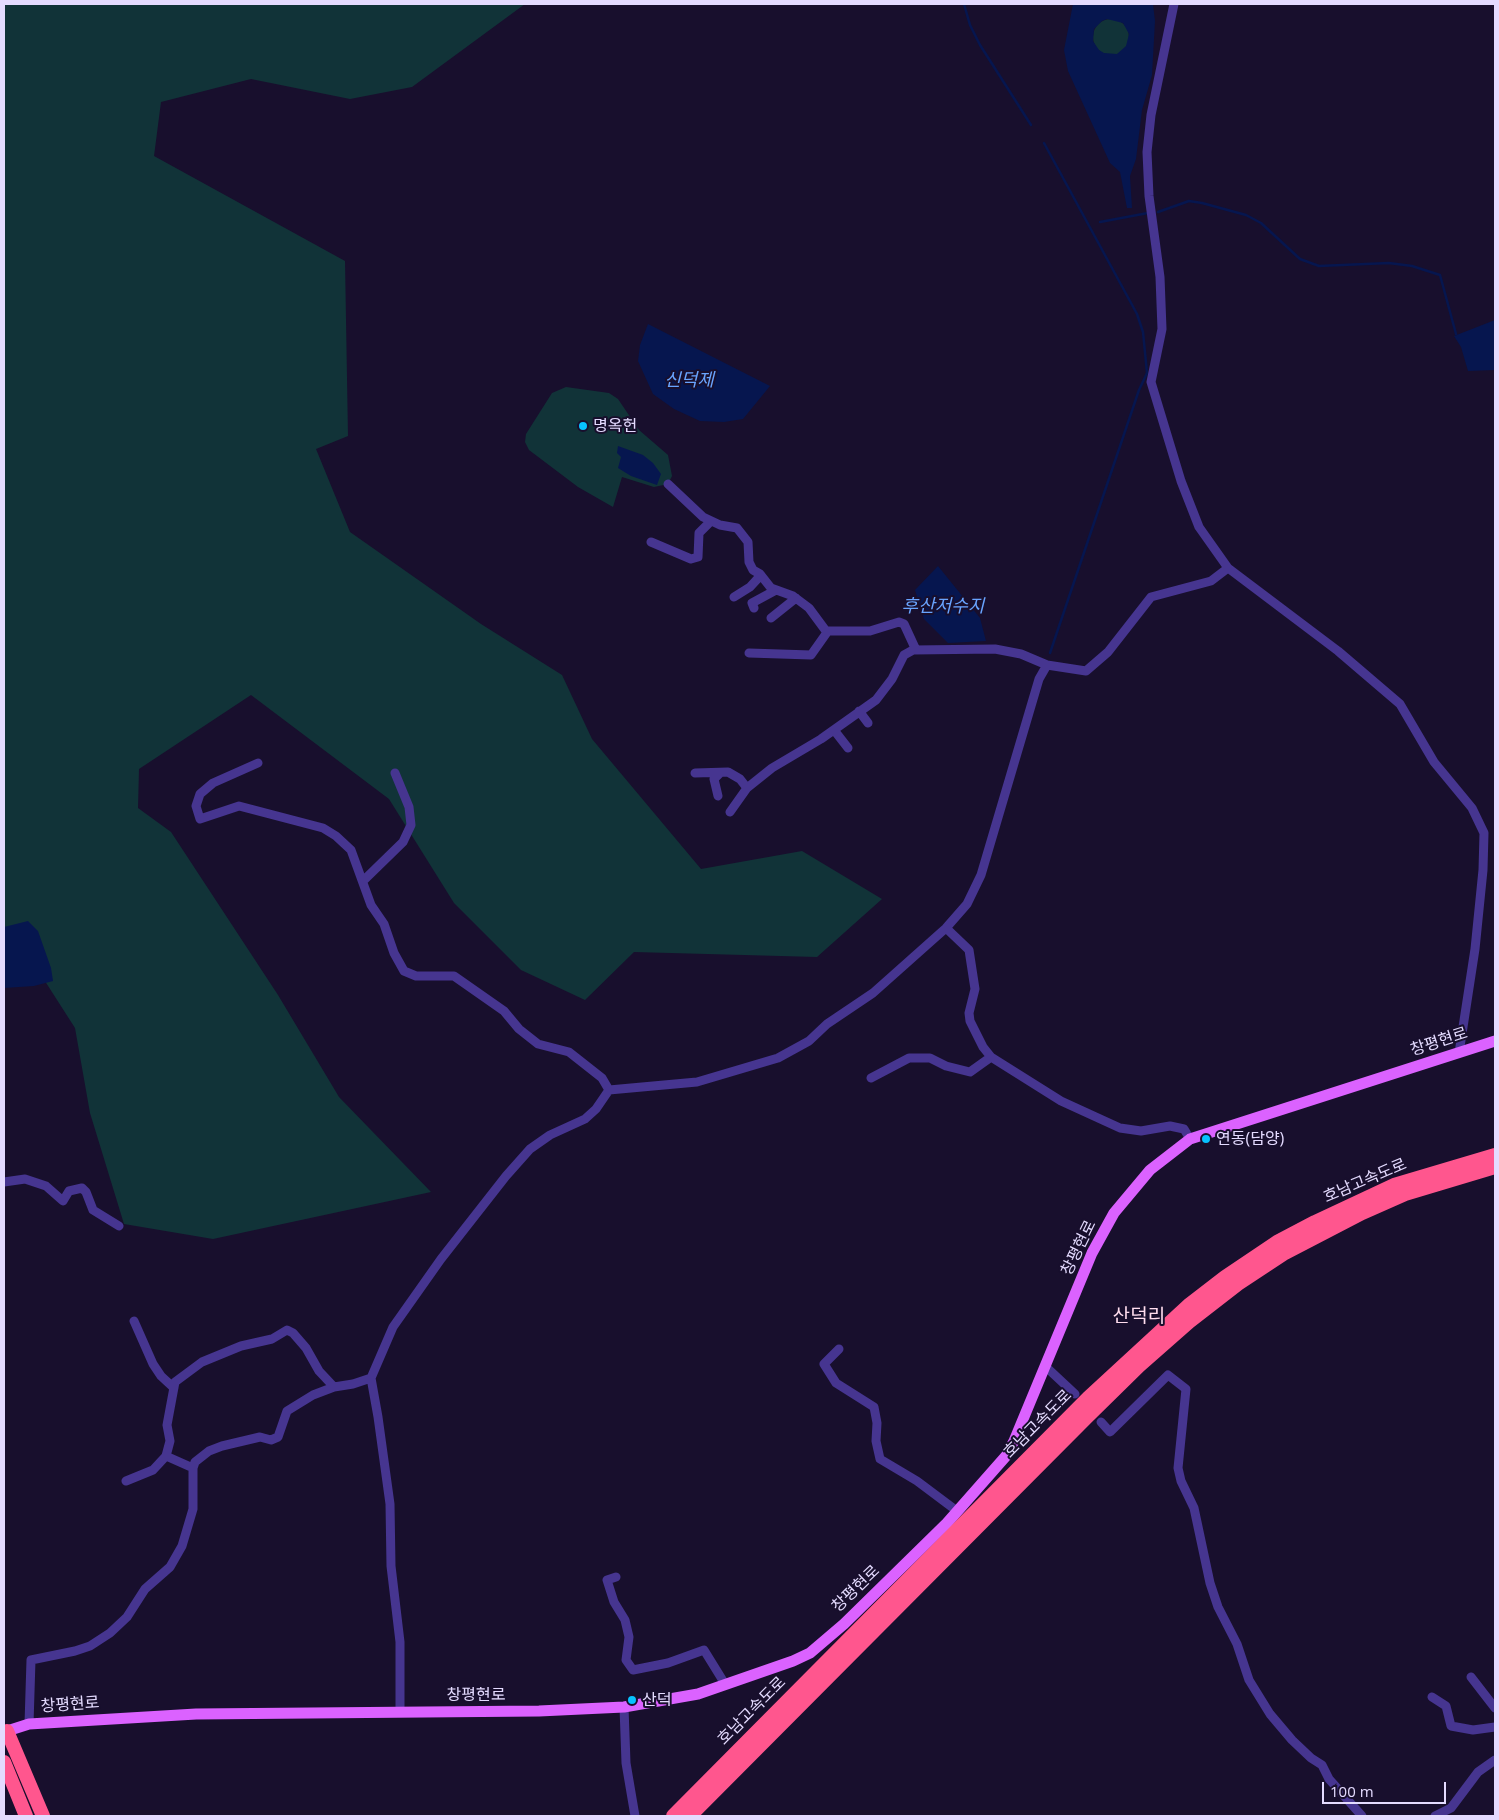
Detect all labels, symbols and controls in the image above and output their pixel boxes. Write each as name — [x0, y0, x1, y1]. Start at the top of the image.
water label: 신덕제 — [664, 370, 714, 392]
place label: 명옥헌 — [593, 416, 637, 436]
marker: 명옥헌 — [577, 420, 589, 432]
water label: 후산저수지 — [902, 596, 984, 618]
street label: 창평현로 — [1408, 1024, 1470, 1060]
place label: 연동(담양) — [1216, 1129, 1284, 1149]
marker: 연동(담양) — [1200, 1133, 1212, 1145]
street label: 호남고속도로 — [1321, 1155, 1409, 1207]
street label: 창평현로 — [1057, 1217, 1101, 1279]
district label: 산덕리 — [1113, 1306, 1165, 1328]
street label: 호남고속도로 — [1000, 1386, 1076, 1462]
street label: 창평현로 — [828, 1562, 884, 1616]
street label: 호남고속도로 — [714, 1673, 790, 1749]
street label: 창평현로 — [447, 1685, 505, 1705]
place label: 산덕 — [642, 1690, 671, 1710]
street label: 창평현로 — [40, 1693, 100, 1717]
marker: 산덕 — [626, 1694, 638, 1706]
scale bar — [1324, 1772, 1448, 1804]
text: 100 m — [1330, 1781, 1374, 1801]

